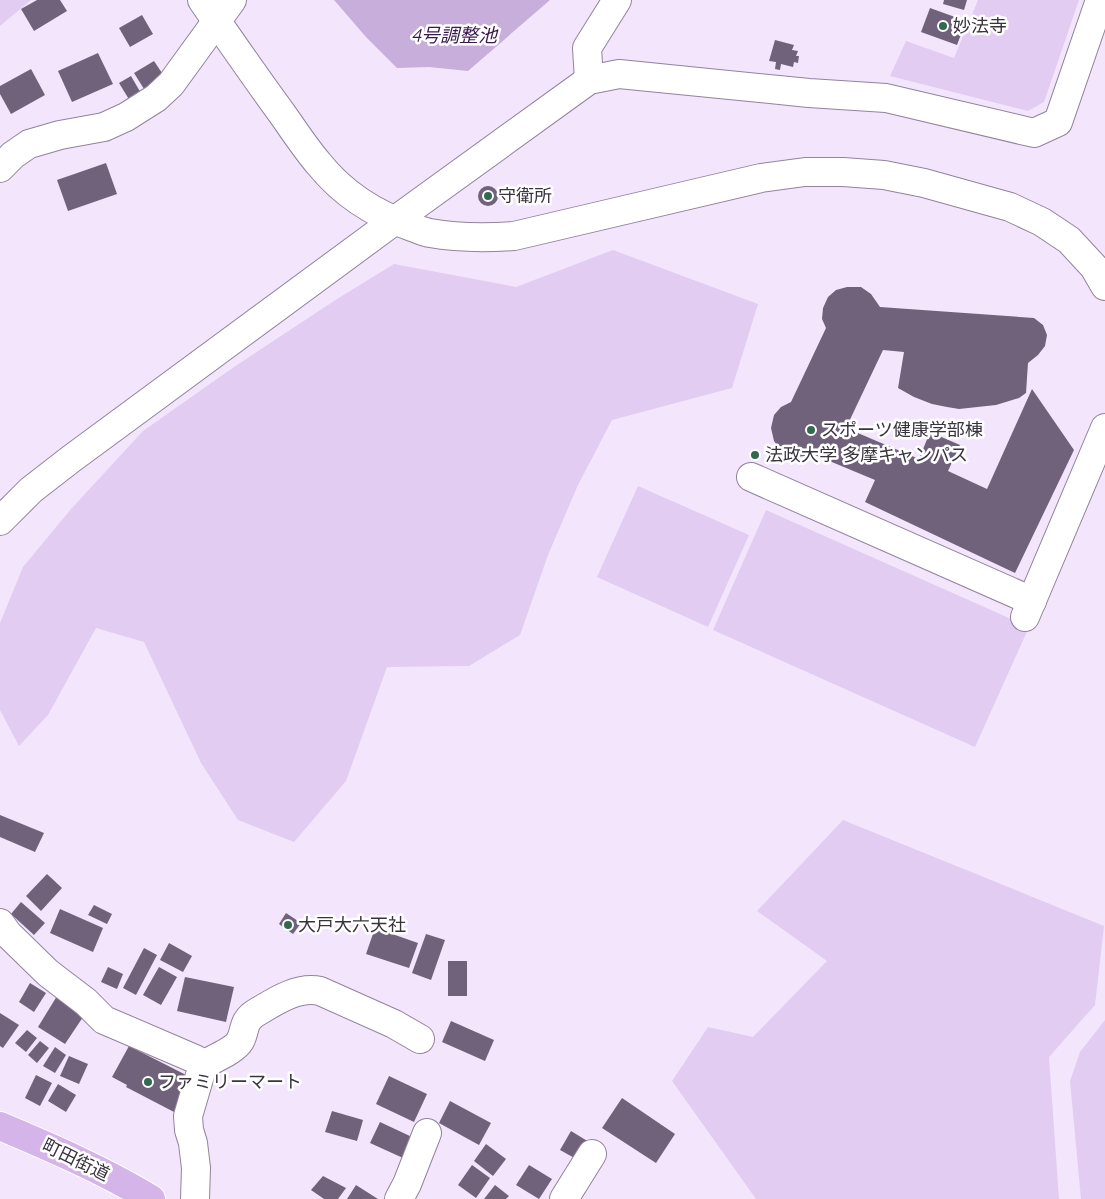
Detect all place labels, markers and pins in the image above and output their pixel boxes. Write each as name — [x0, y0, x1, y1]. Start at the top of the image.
place label: 妙法寺 — [953, 14, 1007, 37]
marker: 妙法寺 — [937, 20, 949, 32]
place label: 守衛所 — [498, 184, 552, 207]
marker: 守衛所 — [482, 190, 494, 202]
place label: スポーツ健康学部棟 — [821, 418, 983, 441]
marker: スポーツ健康学部棟 — [805, 424, 817, 436]
place label: 法政大学 多摩キャンパス — [765, 443, 968, 466]
marker: 法政大学 多摩キャンパス — [749, 449, 761, 461]
place label: 大戸大六天社 — [298, 913, 406, 936]
marker: 大戸大六天社 — [282, 919, 294, 931]
place label: ファミリーマート — [158, 1070, 302, 1093]
marker: ファミリーマート — [142, 1076, 154, 1088]

